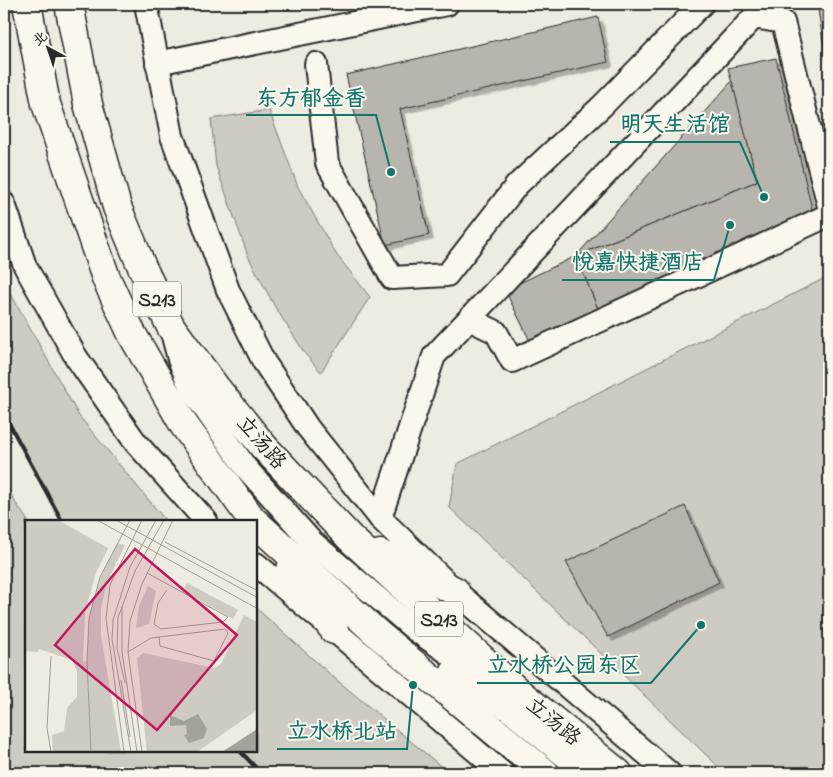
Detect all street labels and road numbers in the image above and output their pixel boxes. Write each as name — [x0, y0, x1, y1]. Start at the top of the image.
road number: S213 — [133, 282, 181, 316]
street label: 立汤路 — [229, 410, 292, 477]
road number: S213 — [415, 602, 463, 636]
street label: 立汤路 — [519, 691, 587, 754]

